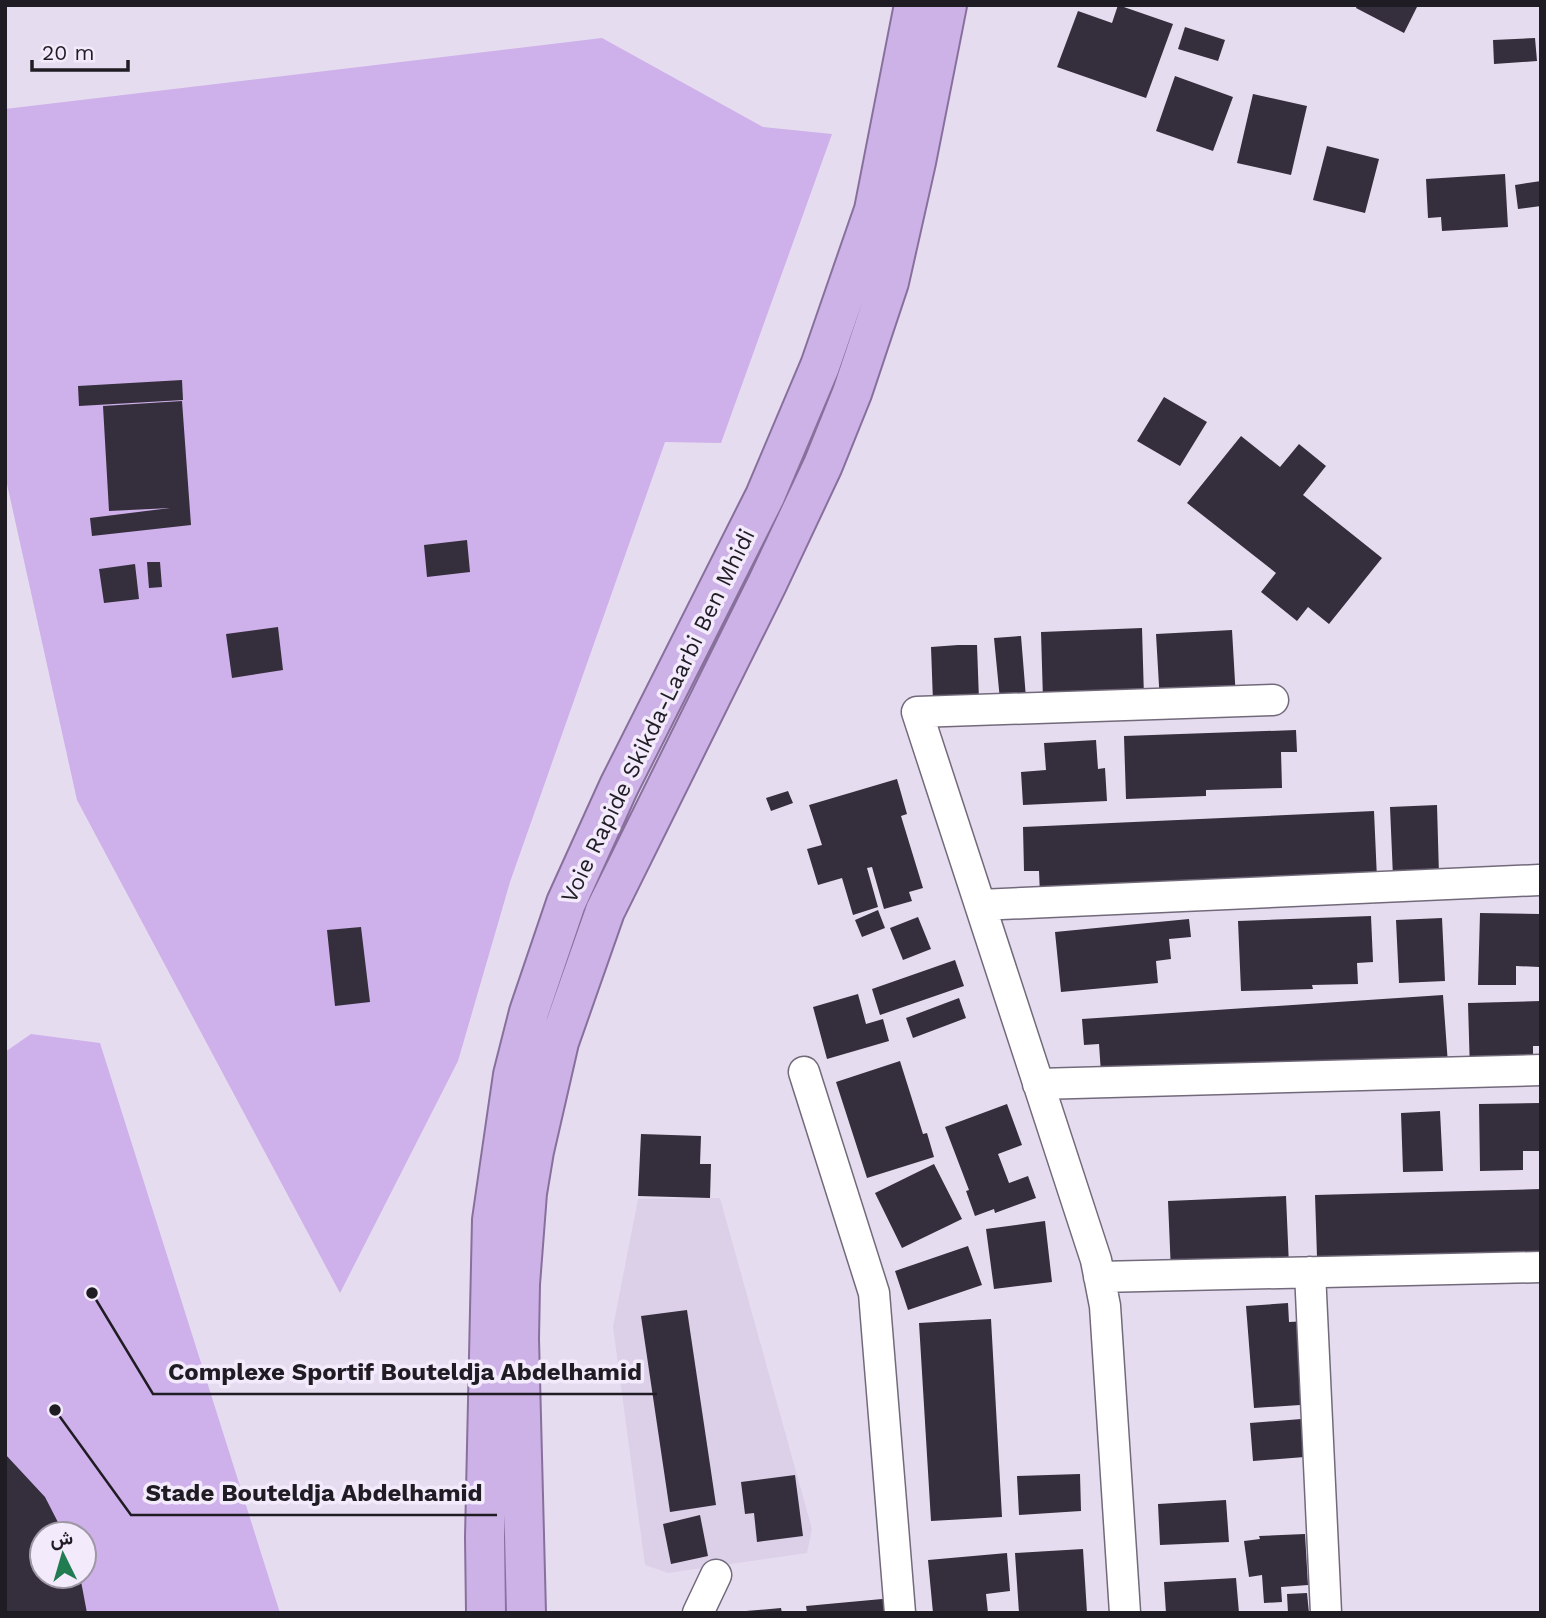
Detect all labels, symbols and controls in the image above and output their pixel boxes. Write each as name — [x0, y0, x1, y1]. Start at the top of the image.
scale bar — [32, 28, 128, 72]
text: 20 m — [42, 40, 94, 65]
street label: Voie Rapide Skikda-Laarbi Ben Mhidi — [555, 525, 761, 907]
callout: Complexe Sportif Bouteldja Abdelhamid — [153, 1349, 657, 1394]
text: Complexe Sportif Bouteldja Abdelhamid — [168, 1358, 642, 1386]
callout: Stade Bouteldja Abdelhamid — [131, 1470, 497, 1515]
text: Stade Bouteldja Abdelhamid — [145, 1479, 483, 1507]
north arrow — [28, 1520, 98, 1590]
text: ش — [49, 1526, 74, 1551]

